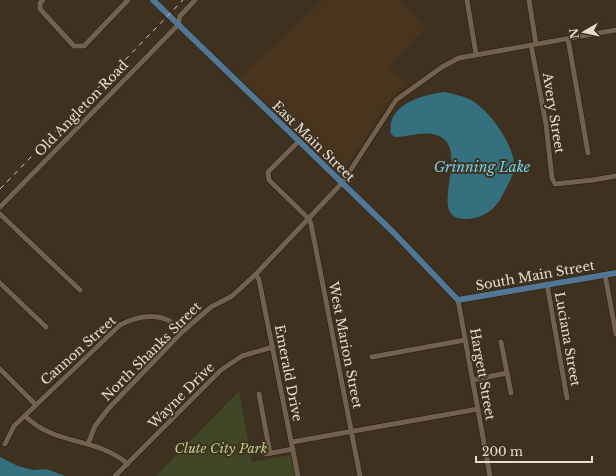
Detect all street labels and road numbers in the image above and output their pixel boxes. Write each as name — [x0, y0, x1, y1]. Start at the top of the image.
street label: Old Angleton Road — [31, 56, 132, 160]
street label: Avery Street — [539, 71, 568, 155]
street label: East Main Street — [269, 97, 359, 185]
street label: South Main Street — [474, 257, 596, 294]
street label: West Marion Street — [325, 279, 366, 410]
street label: Luciana Street — [551, 291, 584, 388]
street label: North Shanks Street — [98, 298, 205, 405]
street label: Cannon Street — [37, 312, 120, 389]
street label: Emerald Drive — [271, 323, 306, 423]
street label: Hargett Street — [466, 327, 499, 422]
street label: Wayne Drive — [144, 359, 218, 433]

